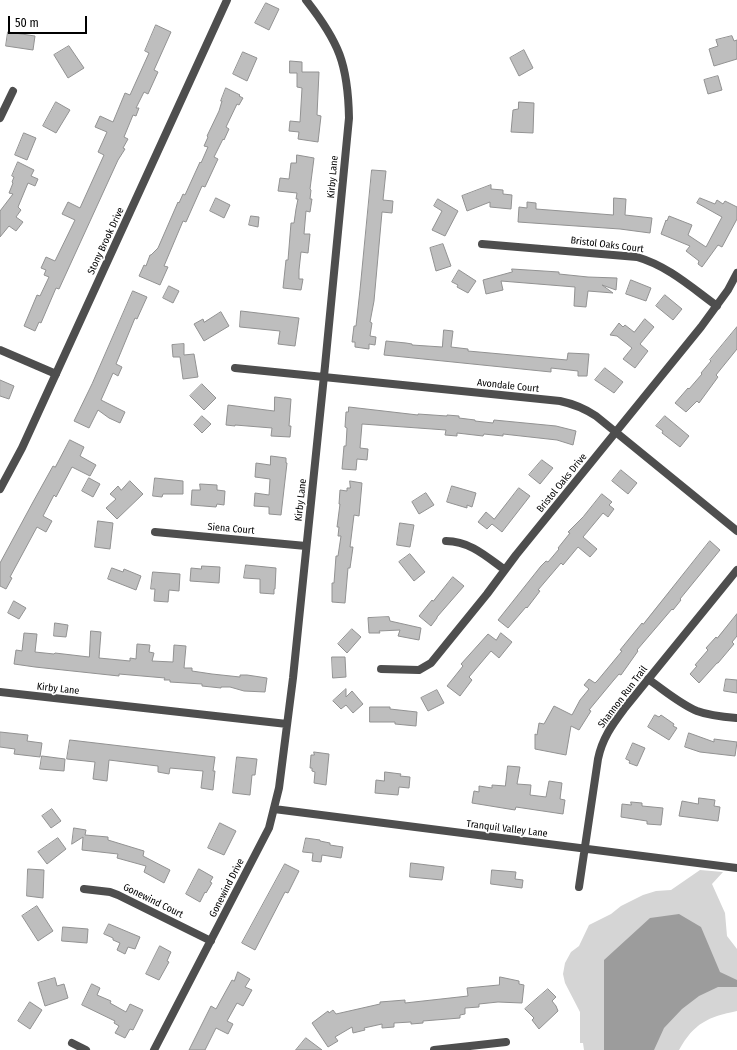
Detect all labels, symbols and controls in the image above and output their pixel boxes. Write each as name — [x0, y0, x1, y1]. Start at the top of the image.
scale bar — [10, 8, 89, 34]
text: 50 m — [15, 16, 39, 30]
street label: Kirby Lane — [325, 155, 341, 199]
street label: Stony Brook Drive — [85, 206, 127, 276]
street label: Bristol Oaks Court — [570, 235, 644, 255]
street label: Avondale Court — [476, 377, 540, 395]
street label: Bristol Oaks Drive — [534, 451, 590, 515]
street label: Kirby Lane — [293, 478, 309, 522]
street label: Siena Court — [207, 521, 255, 537]
street label: Shannon Run Trail — [596, 664, 650, 730]
street label: Kirby Lane — [36, 681, 80, 697]
street label: Tranquil Valley Lane — [466, 818, 548, 840]
street label: Gonewind Drive — [207, 857, 247, 919]
street label: Gonewind Court — [121, 881, 185, 921]

